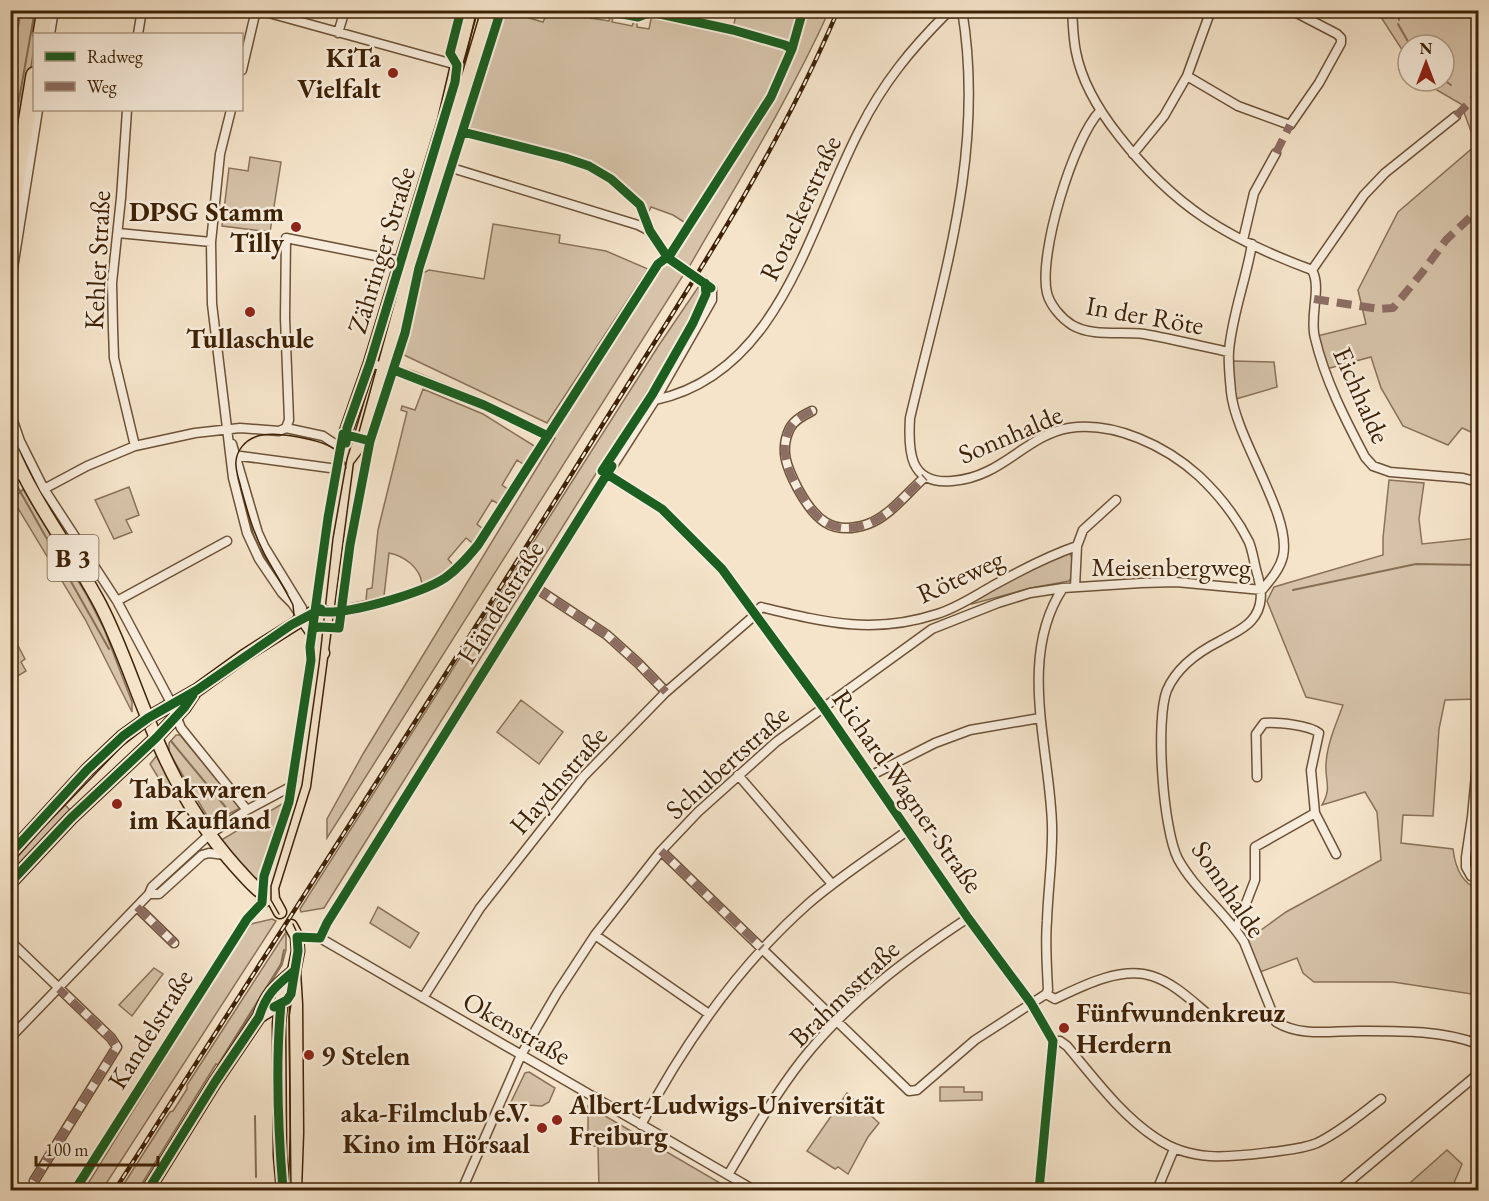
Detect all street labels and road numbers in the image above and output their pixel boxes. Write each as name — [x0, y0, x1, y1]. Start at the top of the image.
street label: Rotackerstraße — [751, 130, 849, 286]
street label: Zähringer Straße — [339, 162, 423, 338]
street label: Kehler Straße — [76, 190, 118, 330]
street label: In der Röte — [1083, 287, 1207, 343]
street label: Eichhalde — [1325, 341, 1399, 449]
street label: Sonnhalde — [953, 396, 1067, 472]
street label: Händelstraße — [448, 534, 552, 670]
road number: B 3 — [48, 535, 98, 581]
street label: Röteweg — [911, 541, 1009, 611]
street label: Meisenbergweg — [1091, 549, 1251, 584]
street label: Richard-Wagner-Straße — [825, 682, 991, 900]
street label: Schubertstraße — [658, 697, 796, 827]
street label: Haydnstraße — [501, 718, 615, 842]
street label: Sonnhalde — [1184, 834, 1274, 944]
street label: Brahmsstraße — [781, 932, 907, 1054]
street label: Kandelstraße — [99, 962, 201, 1096]
street label: Okenstraße — [457, 983, 577, 1073]

